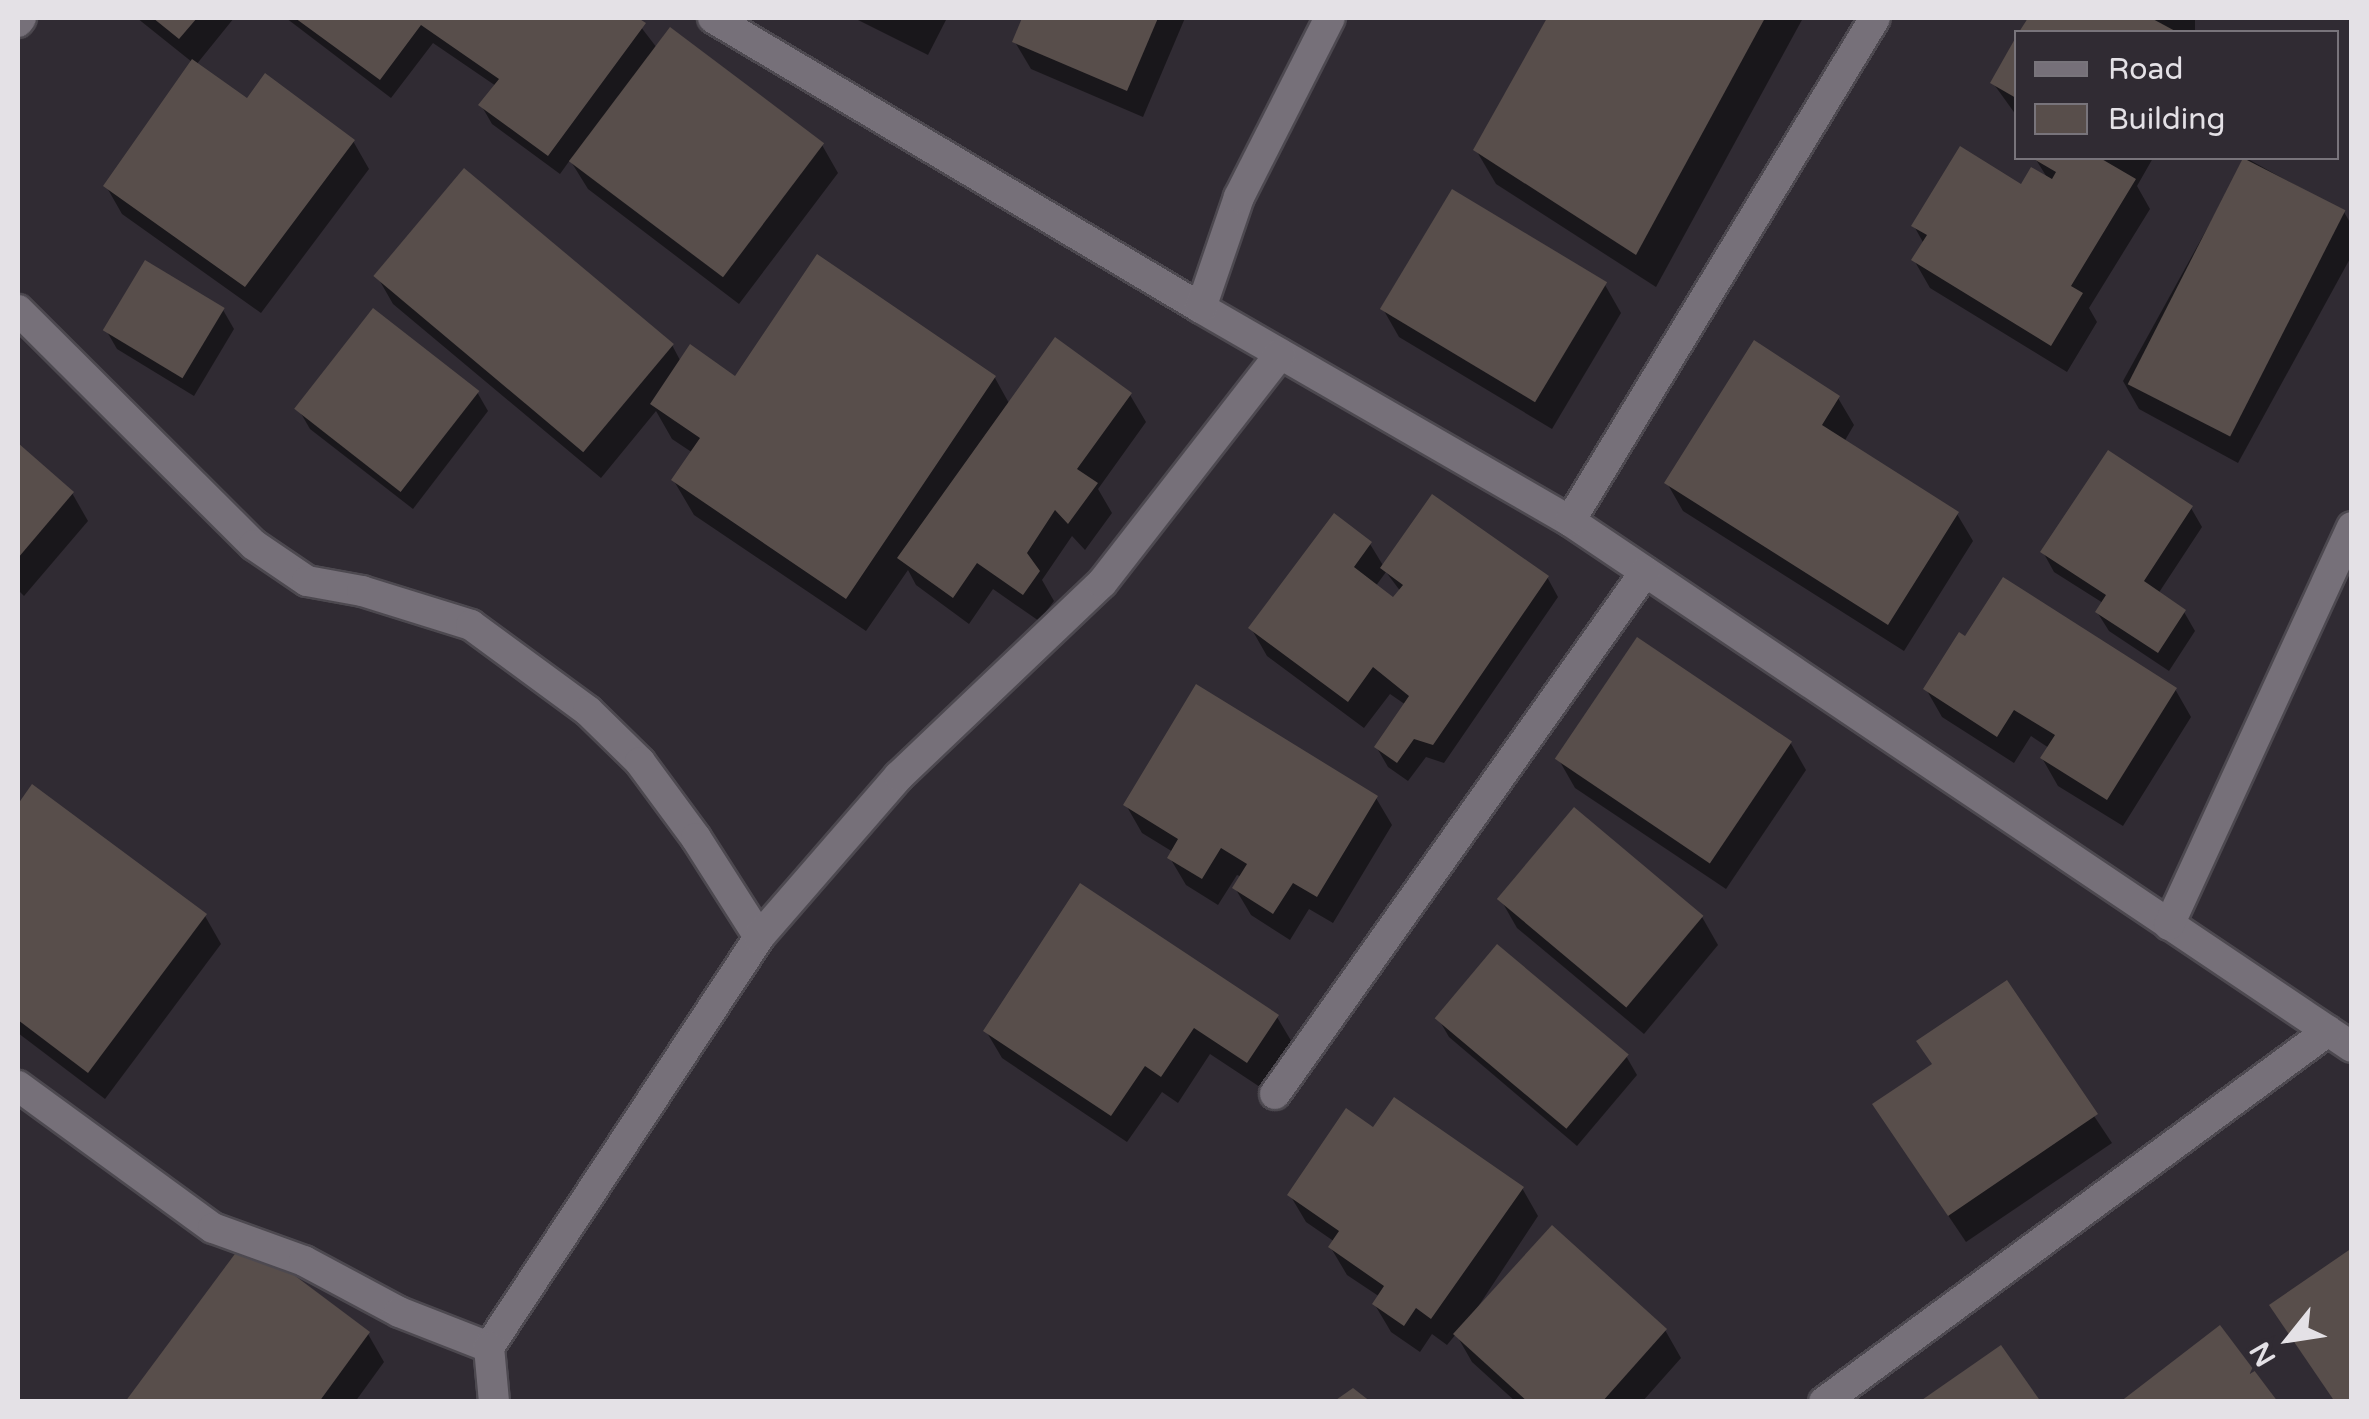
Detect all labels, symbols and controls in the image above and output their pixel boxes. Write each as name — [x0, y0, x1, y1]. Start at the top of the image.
legend — [2014, 30, 2339, 160]
text: Road — [2108, 51, 2183, 88]
text: Building — [2108, 101, 2225, 138]
north arrow — [2239, 1289, 2339, 1389]
text: N — [2243, 1336, 2283, 1372]

